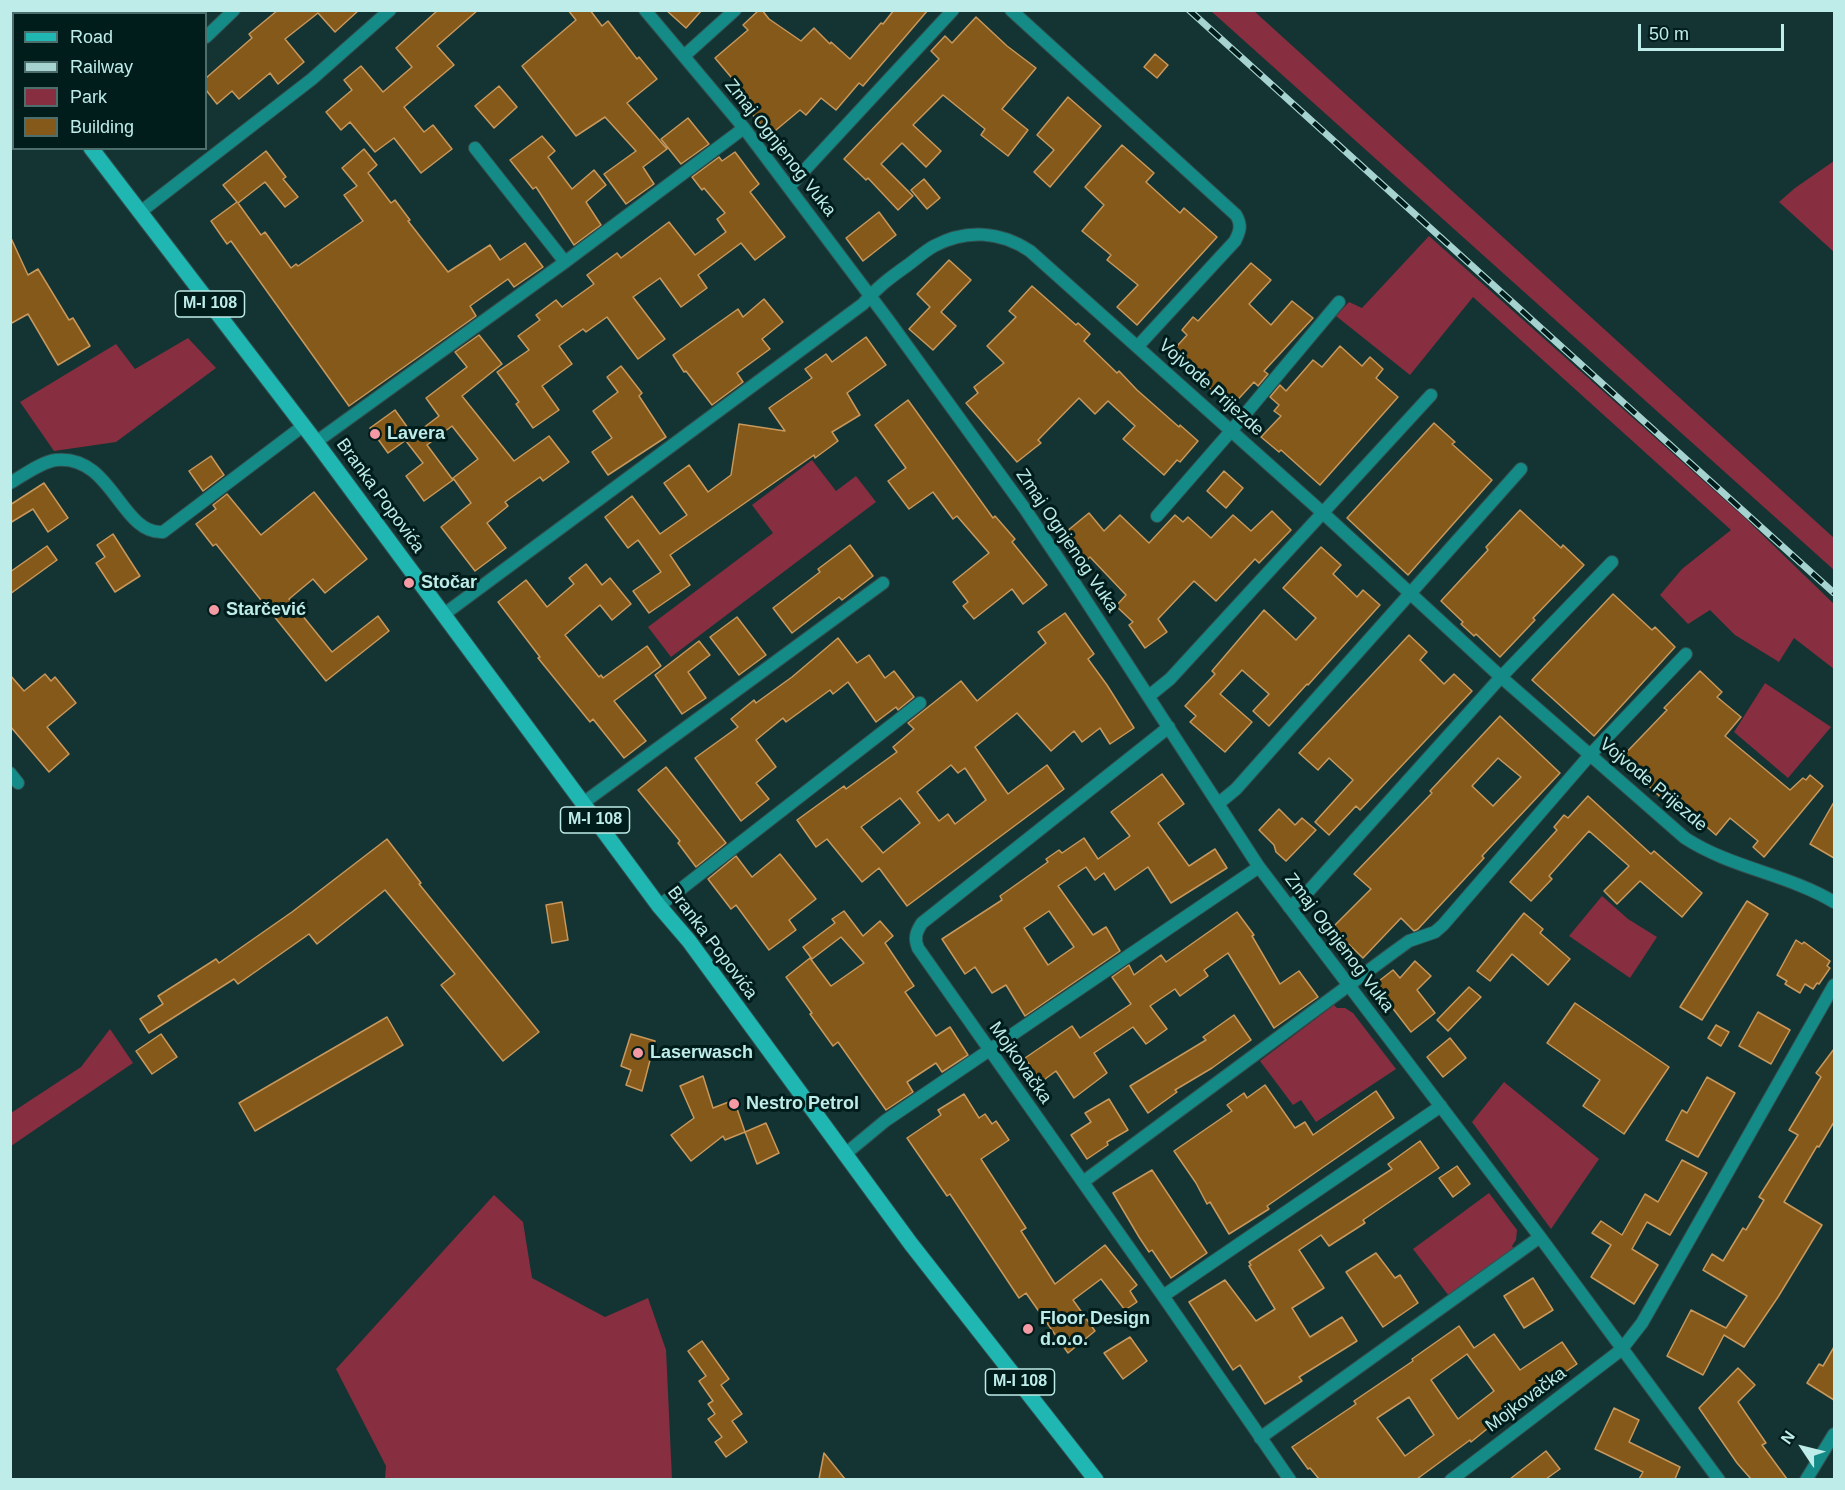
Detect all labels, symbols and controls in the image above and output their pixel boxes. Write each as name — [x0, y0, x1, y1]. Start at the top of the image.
legend — [12, 12, 207, 150]
scale bar — [1641, 12, 1786, 50]
text: 50 m — [1649, 24, 1689, 44]
text: Road — [70, 27, 113, 47]
text: Railway — [70, 57, 133, 77]
street label: Zmaj Ognjenog Vuka — [720, 75, 840, 221]
text: Park — [70, 87, 107, 107]
text: Building — [70, 117, 134, 137]
road number: M-I 108 — [176, 291, 244, 317]
street label: Vojvode Prijezde — [1154, 335, 1268, 441]
place label: Lavera — [387, 423, 445, 445]
marker: Lavera — [368, 427, 382, 441]
street label: Branka Popovića — [331, 435, 429, 557]
street label: Zmaj Ognjenog Vuka — [1011, 465, 1123, 617]
place label: Stočar — [421, 572, 477, 594]
marker: Stočar — [402, 576, 416, 590]
place label: Starčević — [226, 599, 306, 621]
marker: Starčević — [207, 603, 221, 617]
street label: Vojvode Prijezde — [1595, 734, 1711, 836]
road number: M-I 108 — [560, 807, 630, 833]
street label: Zmaj Ognjenog Vuka — [1280, 869, 1398, 1017]
street label: Branka Popovića — [662, 882, 762, 1004]
street label: Mojkovačka — [984, 1018, 1056, 1108]
place label: Laserwasch — [650, 1042, 753, 1064]
marker: Laserwasch — [631, 1046, 645, 1060]
place label: Nestro Petrol — [746, 1093, 859, 1115]
marker: Nestro Petrol — [727, 1097, 741, 1111]
place label: Floor Design d.o.o. — [1040, 1308, 1150, 1350]
marker: Floor Design d.o.o. — [1021, 1322, 1035, 1336]
street label: Mojkovačka — [1482, 1363, 1570, 1437]
road number: M-I 108 — [986, 1369, 1054, 1395]
north arrow — [1773, 1418, 1833, 1478]
text: N — [1778, 1428, 1798, 1447]

